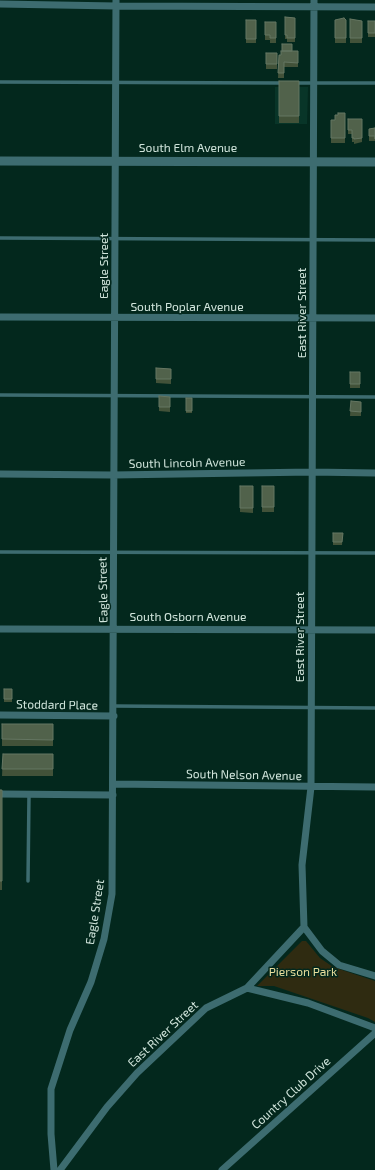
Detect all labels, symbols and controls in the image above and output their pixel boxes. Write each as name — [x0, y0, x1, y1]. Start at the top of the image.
street label: South Elm Avenue — [139, 141, 237, 155]
street label: Eagle Street — [97, 233, 111, 299]
street label: East River Street — [295, 268, 309, 358]
street label: South Poplar Avenue — [130, 300, 244, 314]
street label: South Lincoln Avenue — [129, 455, 245, 471]
street label: Eagle Street — [95, 557, 111, 623]
street label: East River Street — [293, 592, 307, 682]
street label: South Osborn Avenue — [129, 610, 247, 624]
street label: Stoddard Place — [16, 697, 98, 713]
street label: South Nelson Avenue — [186, 767, 302, 783]
street label: Eagle Street — [83, 878, 107, 946]
park label: Pierson Park — [269, 965, 337, 979]
street label: East River Street — [125, 998, 201, 1070]
street label: Country Club Drive — [249, 1054, 333, 1132]

